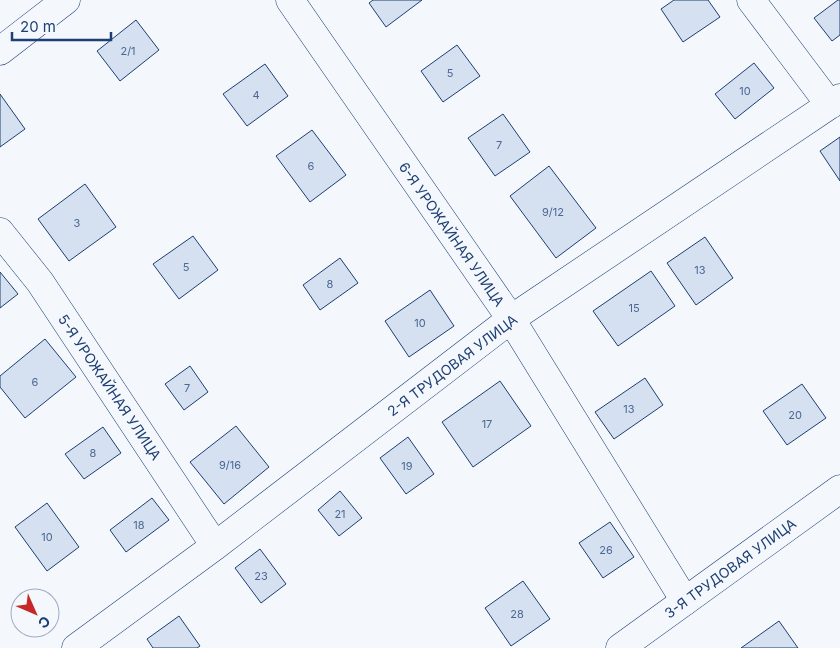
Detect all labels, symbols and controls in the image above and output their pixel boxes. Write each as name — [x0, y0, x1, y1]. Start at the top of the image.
scale bar — [12, 10, 111, 42]
text: 20 m — [20, 17, 56, 36]
house number: 2/1 — [120, 44, 136, 58]
house number: 5 — [447, 66, 454, 80]
house number: 10 — [739, 84, 751, 98]
house number: 4 — [252, 88, 260, 102]
house number: 7 — [496, 138, 502, 152]
street label: 6-Я УРОЖАЙНАЯ УЛИЦА — [396, 158, 509, 310]
house number: 6 — [308, 159, 315, 173]
house number: 9/12 — [542, 205, 564, 219]
house number: 3 — [74, 216, 81, 230]
house number: 5 — [183, 260, 190, 274]
house number: 13 — [694, 263, 706, 277]
house number: 8 — [327, 277, 334, 291]
house number: 15 — [628, 301, 640, 315]
street label: 5-Я УРОЖАЙНАЯ УЛИЦА — [55, 310, 166, 463]
street label: 2-Я ТРУДОВАЯ УЛИЦА — [384, 310, 521, 419]
house number: 10 — [414, 316, 426, 330]
house number: 6 — [32, 375, 39, 389]
house number: 7 — [184, 381, 190, 395]
house number: 13 — [623, 402, 635, 416]
house number: 20 — [788, 408, 802, 422]
house number: 17 — [482, 417, 492, 431]
house number: 8 — [90, 446, 97, 460]
house number: 9/16 — [219, 458, 241, 472]
house number: 19 — [401, 459, 413, 473]
house number: 21 — [334, 507, 346, 521]
street label: 3-Я ТРУДОВАЯ УЛИЦА — [661, 514, 799, 621]
house number: 18 — [133, 518, 145, 532]
house number: 10 — [41, 530, 53, 544]
house number: 26 — [599, 543, 613, 557]
house number: 23 — [254, 569, 268, 583]
north arrow — [10, 588, 60, 638]
house number: 28 — [510, 607, 524, 621]
text: С — [35, 613, 54, 632]

